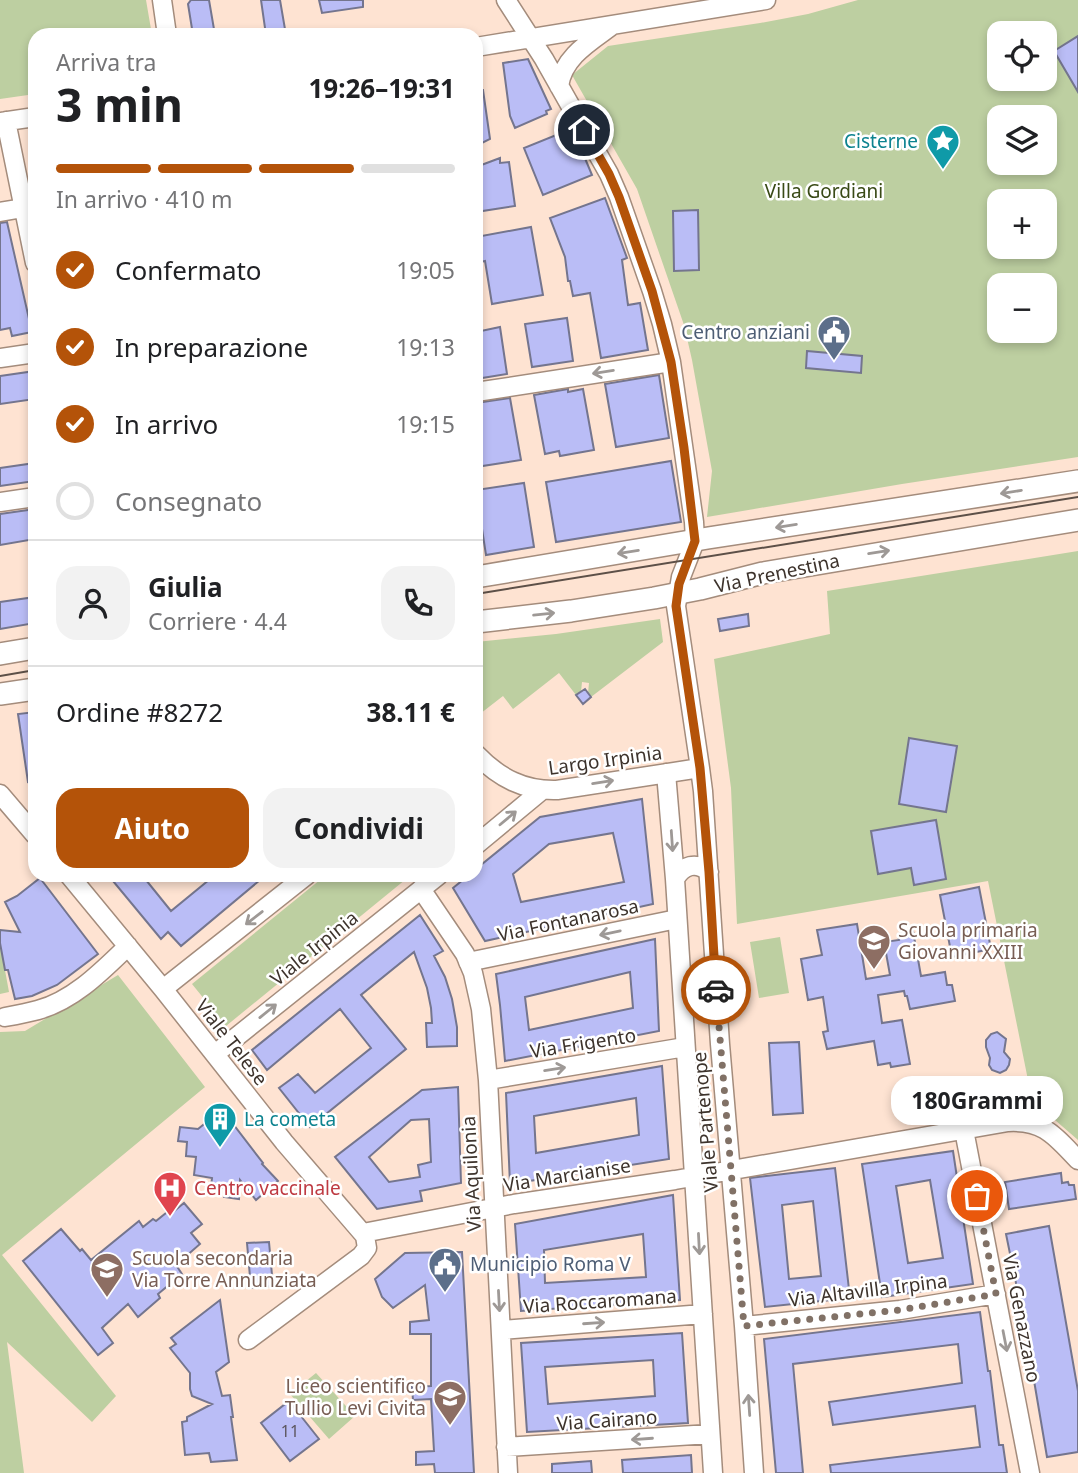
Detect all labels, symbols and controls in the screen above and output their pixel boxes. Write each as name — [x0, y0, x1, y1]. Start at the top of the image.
map controls — [987, 21, 1057, 343]
button: locate — [987, 21, 1057, 91]
text: Arriva tra — [56, 46, 156, 78]
text: 19:26–19:31 — [308, 70, 455, 106]
text: 3 min — [56, 73, 183, 135]
pin — [554, 100, 614, 160]
button: layers — [987, 105, 1057, 175]
icon: home — [565, 111, 603, 149]
place icon: Cisterne — [924, 122, 962, 171]
place label: Cisterne — [844, 128, 918, 154]
park label: Villa Gordiani — [765, 178, 883, 204]
text: In arrivo · 410 m — [56, 183, 233, 215]
button: + — [987, 189, 1057, 259]
icon: check — [56, 251, 94, 289]
text: Confermato — [115, 252, 262, 288]
text: 19:05 — [396, 254, 455, 286]
button: − — [987, 273, 1057, 343]
public building icon: Centro anziani — [815, 313, 853, 362]
place label: Centro anziani — [681, 319, 810, 345]
icon: check — [56, 328, 94, 366]
text: In preparazione — [115, 329, 308, 365]
text: 19:13 — [396, 331, 455, 363]
one-way arrow — [593, 366, 615, 379]
icon: check — [56, 405, 94, 443]
text: In arrivo — [115, 406, 218, 442]
text: 19:15 — [396, 408, 455, 440]
text: Consegnato — [115, 483, 262, 519]
one-way arrow — [1000, 485, 1022, 498]
one-way arrow — [775, 520, 798, 533]
one-way arrow — [867, 545, 890, 558]
one-way arrow — [617, 546, 640, 559]
street label: Via Prenestina — [712, 547, 842, 599]
button: person — [56, 566, 130, 640]
button: phone — [381, 566, 455, 640]
text: Giulia — [148, 569, 223, 605]
text: Corriere · 4.4 — [148, 605, 287, 637]
one-way arrow — [532, 607, 555, 620]
text: Ordine #8272 — [56, 694, 223, 730]
text: 38.11 € — [367, 694, 455, 730]
street label: Largo Irpinia — [546, 739, 664, 781]
one-way arrow — [591, 776, 614, 789]
button: Aiuto — [56, 788, 249, 868]
button: Condividi — [263, 788, 455, 868]
one-way arrow — [499, 810, 517, 825]
one-way arrow — [666, 829, 679, 851]
street label: Via Fontanarosa — [495, 892, 641, 948]
street label: Viale Irpinia — [265, 905, 363, 991]
one-way arrow — [245, 910, 263, 925]
place label: Scuola primaria Giovanni XXIII — [898, 917, 1038, 965]
school or university icon: Scuola primaria Giovanni XXIII — [855, 922, 893, 971]
one-way arrow — [599, 926, 622, 940]
courier — [681, 955, 751, 1025]
icon: car — [697, 971, 735, 1009]
street label: Viale Telese — [190, 993, 274, 1091]
one-way arrow — [259, 1003, 277, 1019]
street label: Via Frigento — [528, 1022, 638, 1064]
street label: Viale Partenope — [686, 1051, 724, 1193]
one-way arrow — [543, 1062, 566, 1075]
callout: 180Grammi — [891, 1077, 1063, 1126]
text: 180Grammi — [911, 1084, 1043, 1116]
building icon: La cometa — [201, 1100, 239, 1149]
place label: La cometa — [244, 1106, 336, 1132]
street label: Via Aquilonia — [455, 1115, 487, 1233]
street label: Via Marcianise — [502, 1152, 632, 1198]
pin — [947, 1166, 1007, 1226]
hospital icon: Centro vaccinale — [151, 1169, 189, 1218]
place label: Centro vaccinale — [194, 1175, 341, 1201]
icon: bag — [958, 1177, 996, 1215]
one-way arrow — [692, 1232, 705, 1255]
place label: Scuola secondaria Via Torre Annunziata — [132, 1245, 317, 1293]
public building icon: Municipio Roma V — [426, 1245, 464, 1294]
school or university icon: Scuola secondaria Via Torre Annunziata — [88, 1250, 126, 1299]
place label: Municipio Roma V — [470, 1251, 631, 1277]
street label: Via Genazzano — [997, 1251, 1047, 1385]
street label: Via Altavilla Irpina — [787, 1267, 949, 1313]
street label: Via Roccaromana — [522, 1283, 678, 1319]
one-way arrow — [493, 1289, 506, 1312]
one-way arrow — [582, 1316, 604, 1329]
one-way arrow — [999, 1329, 1012, 1352]
place label: Liceo scientifico Tullio Levi Civita — [285, 1373, 426, 1421]
school or university icon: Liceo scientifico Tullio Levi Civita — [431, 1378, 469, 1427]
one-way arrow — [742, 1394, 755, 1417]
street label: Via Cairano — [556, 1404, 658, 1436]
house number: 11 — [281, 1420, 299, 1442]
one-way arrow — [631, 1433, 654, 1446]

